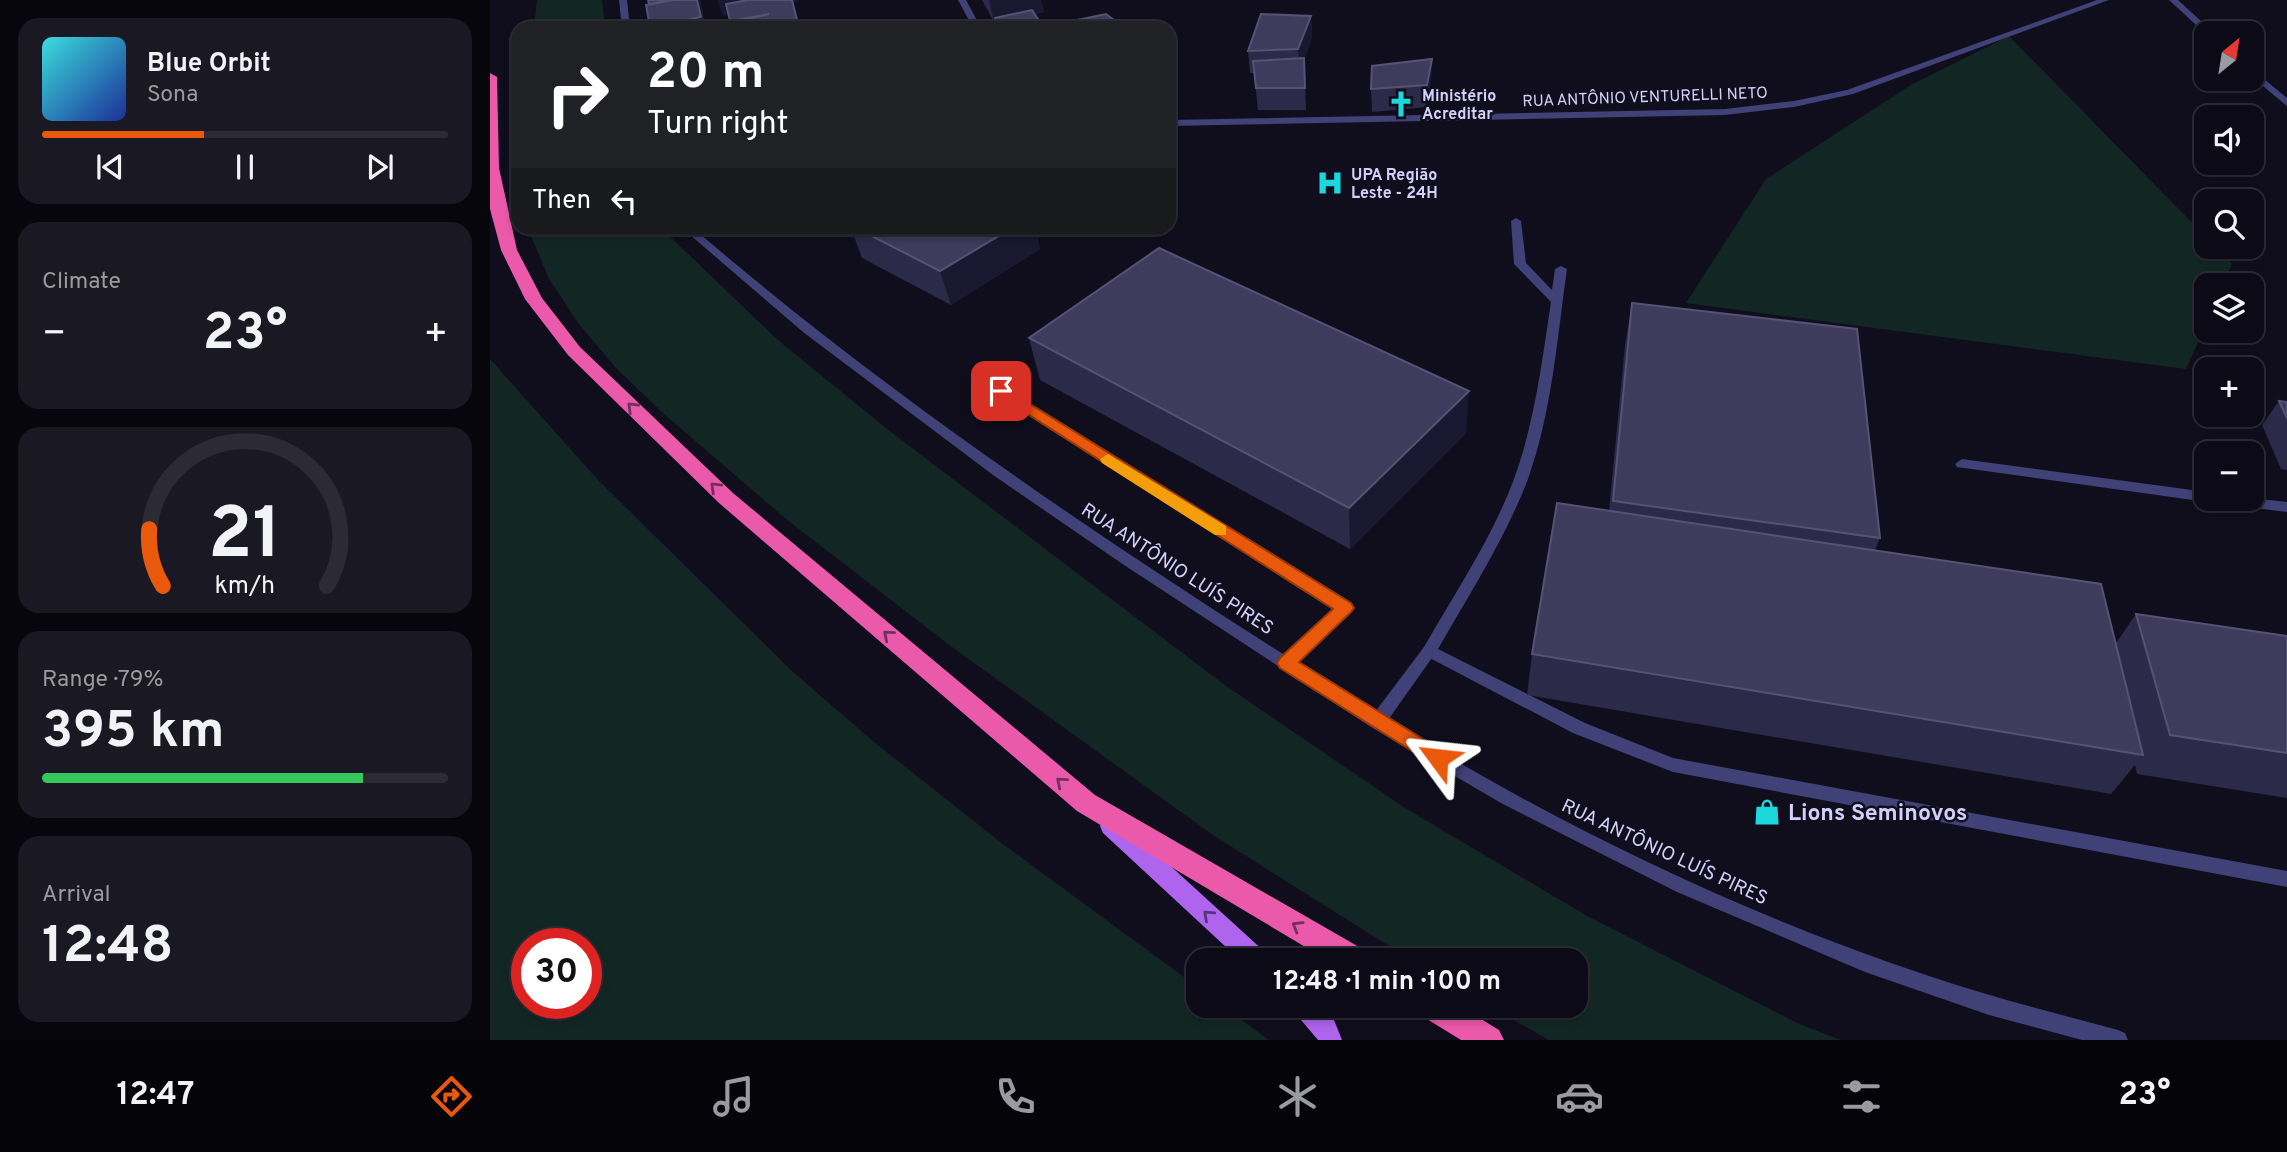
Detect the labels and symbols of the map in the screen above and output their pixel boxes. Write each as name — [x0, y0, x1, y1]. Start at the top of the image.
north arrow — [2194, 21, 2264, 91]
street label: RUA ANTÔNIO VENTURELLI NETO — [1522, 82, 1768, 112]
place label: Ministério Acreditar — [1422, 87, 1496, 125]
church icon: Ministério Acreditar — [1386, 89, 1416, 119]
place label: UPA Região Leste - 24H — [1351, 166, 1438, 204]
hospital icon: UPA Região Leste - 24H — [1315, 168, 1345, 198]
pin — [971, 361, 1031, 421]
one-way arrow — [627, 402, 640, 415]
one-way arrow — [710, 483, 723, 496]
street label: RUA ANTÔNIO LUÍS PIRES — [1076, 498, 1278, 641]
one-way arrow — [883, 631, 896, 643]
position arrow — [1401, 721, 1475, 795]
one-way arrow — [1057, 778, 1070, 790]
street label: RUA ANTÔNIO LUÍS PIRES — [1557, 794, 1772, 911]
shop icon: Lions Seminovos — [1752, 797, 1782, 827]
place label: Lions Seminovos — [1788, 800, 1967, 829]
one-way arrow — [1203, 910, 1216, 923]
one-way arrow — [1292, 921, 1305, 934]
speed limit sign: 30 — [511, 928, 602, 1019]

